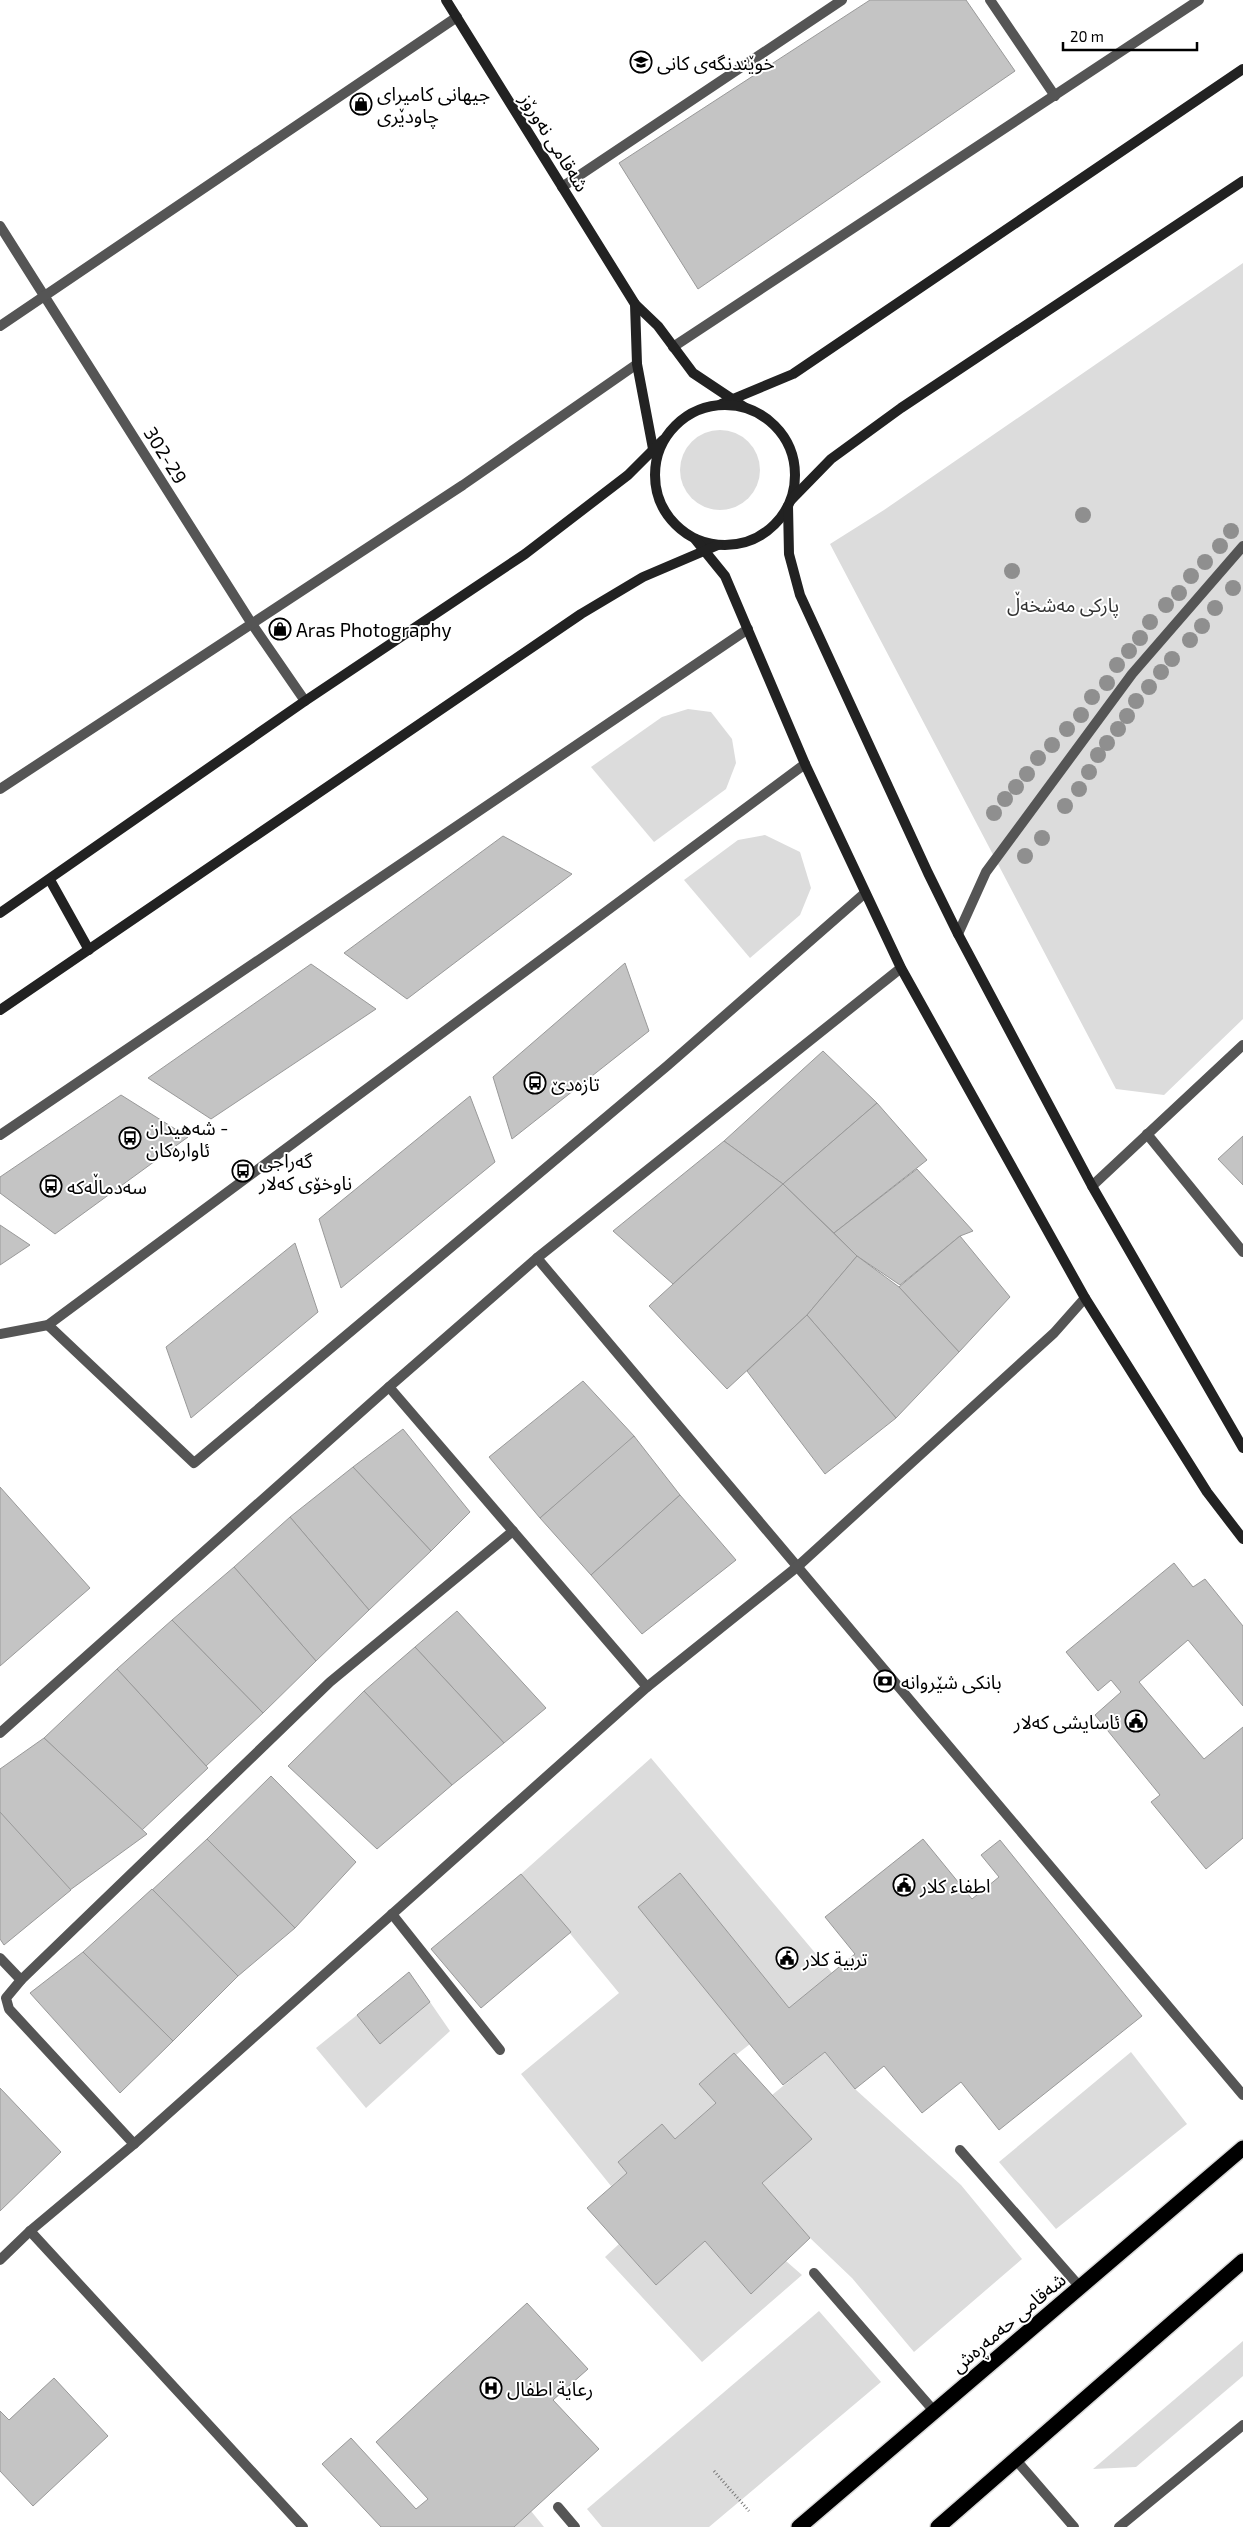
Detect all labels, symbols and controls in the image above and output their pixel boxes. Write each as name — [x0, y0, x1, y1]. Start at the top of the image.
scale bar — [1063, 20, 1197, 52]
text: 20 m — [1070, 27, 1104, 45]
school or university icon: خوێندنگەی کانی — [629, 50, 653, 74]
place label: خوێندنگەی کانی — [657, 51, 775, 75]
place label: جيهانى كاميراى چاودێری — [377, 82, 490, 129]
street label: شەقامی نەورۆز — [514, 88, 594, 196]
shop icon: جيهانى كاميراى چاودێری — [349, 92, 373, 116]
street label: 302-29 — [140, 422, 192, 488]
park label: پارکی مەشخەڵ — [1007, 591, 1119, 618]
shop icon: Aras Photography — [268, 617, 292, 641]
place label: Aras Photography — [296, 618, 452, 641]
bus stop icon: تازەدێ — [523, 1071, 547, 1095]
place label: تازەدێ — [551, 1072, 600, 1096]
place label: شەهیدان - ئاوارەکان — [146, 1116, 229, 1162]
bus stop icon: شەهیدان - ئاوارەکان — [118, 1126, 142, 1150]
place label: گەراجی ناوخۆی کەلار — [258, 1149, 352, 1195]
bus stop icon: گەراجی ناوخۆی کەلار — [231, 1159, 255, 1183]
place label: سەدماڵەکە — [67, 1173, 147, 1198]
bus stop icon: سەدماڵەکە — [39, 1174, 63, 1198]
bank icon: بانکی شێروانە — [873, 1669, 897, 1693]
place label: بانکی شێروانە — [901, 1670, 1002, 1694]
public building icon: ئاسایشی کەلار — [1124, 1709, 1148, 1733]
place label: ئاسایشی کەلار — [1013, 1710, 1120, 1734]
public building icon: اطفاء كلار — [892, 1873, 916, 1897]
place label: اطفاء كلار — [919, 1874, 991, 1898]
public building icon: تربية كلار — [775, 1946, 799, 1970]
place label: تربية كلار — [802, 1947, 868, 1971]
street label: شەقامی حەمەڕەش — [946, 2267, 1073, 2381]
hospital icon: رعاية اطفال — [479, 2376, 503, 2400]
place label: رعاية اطفال — [507, 2377, 593, 2401]

